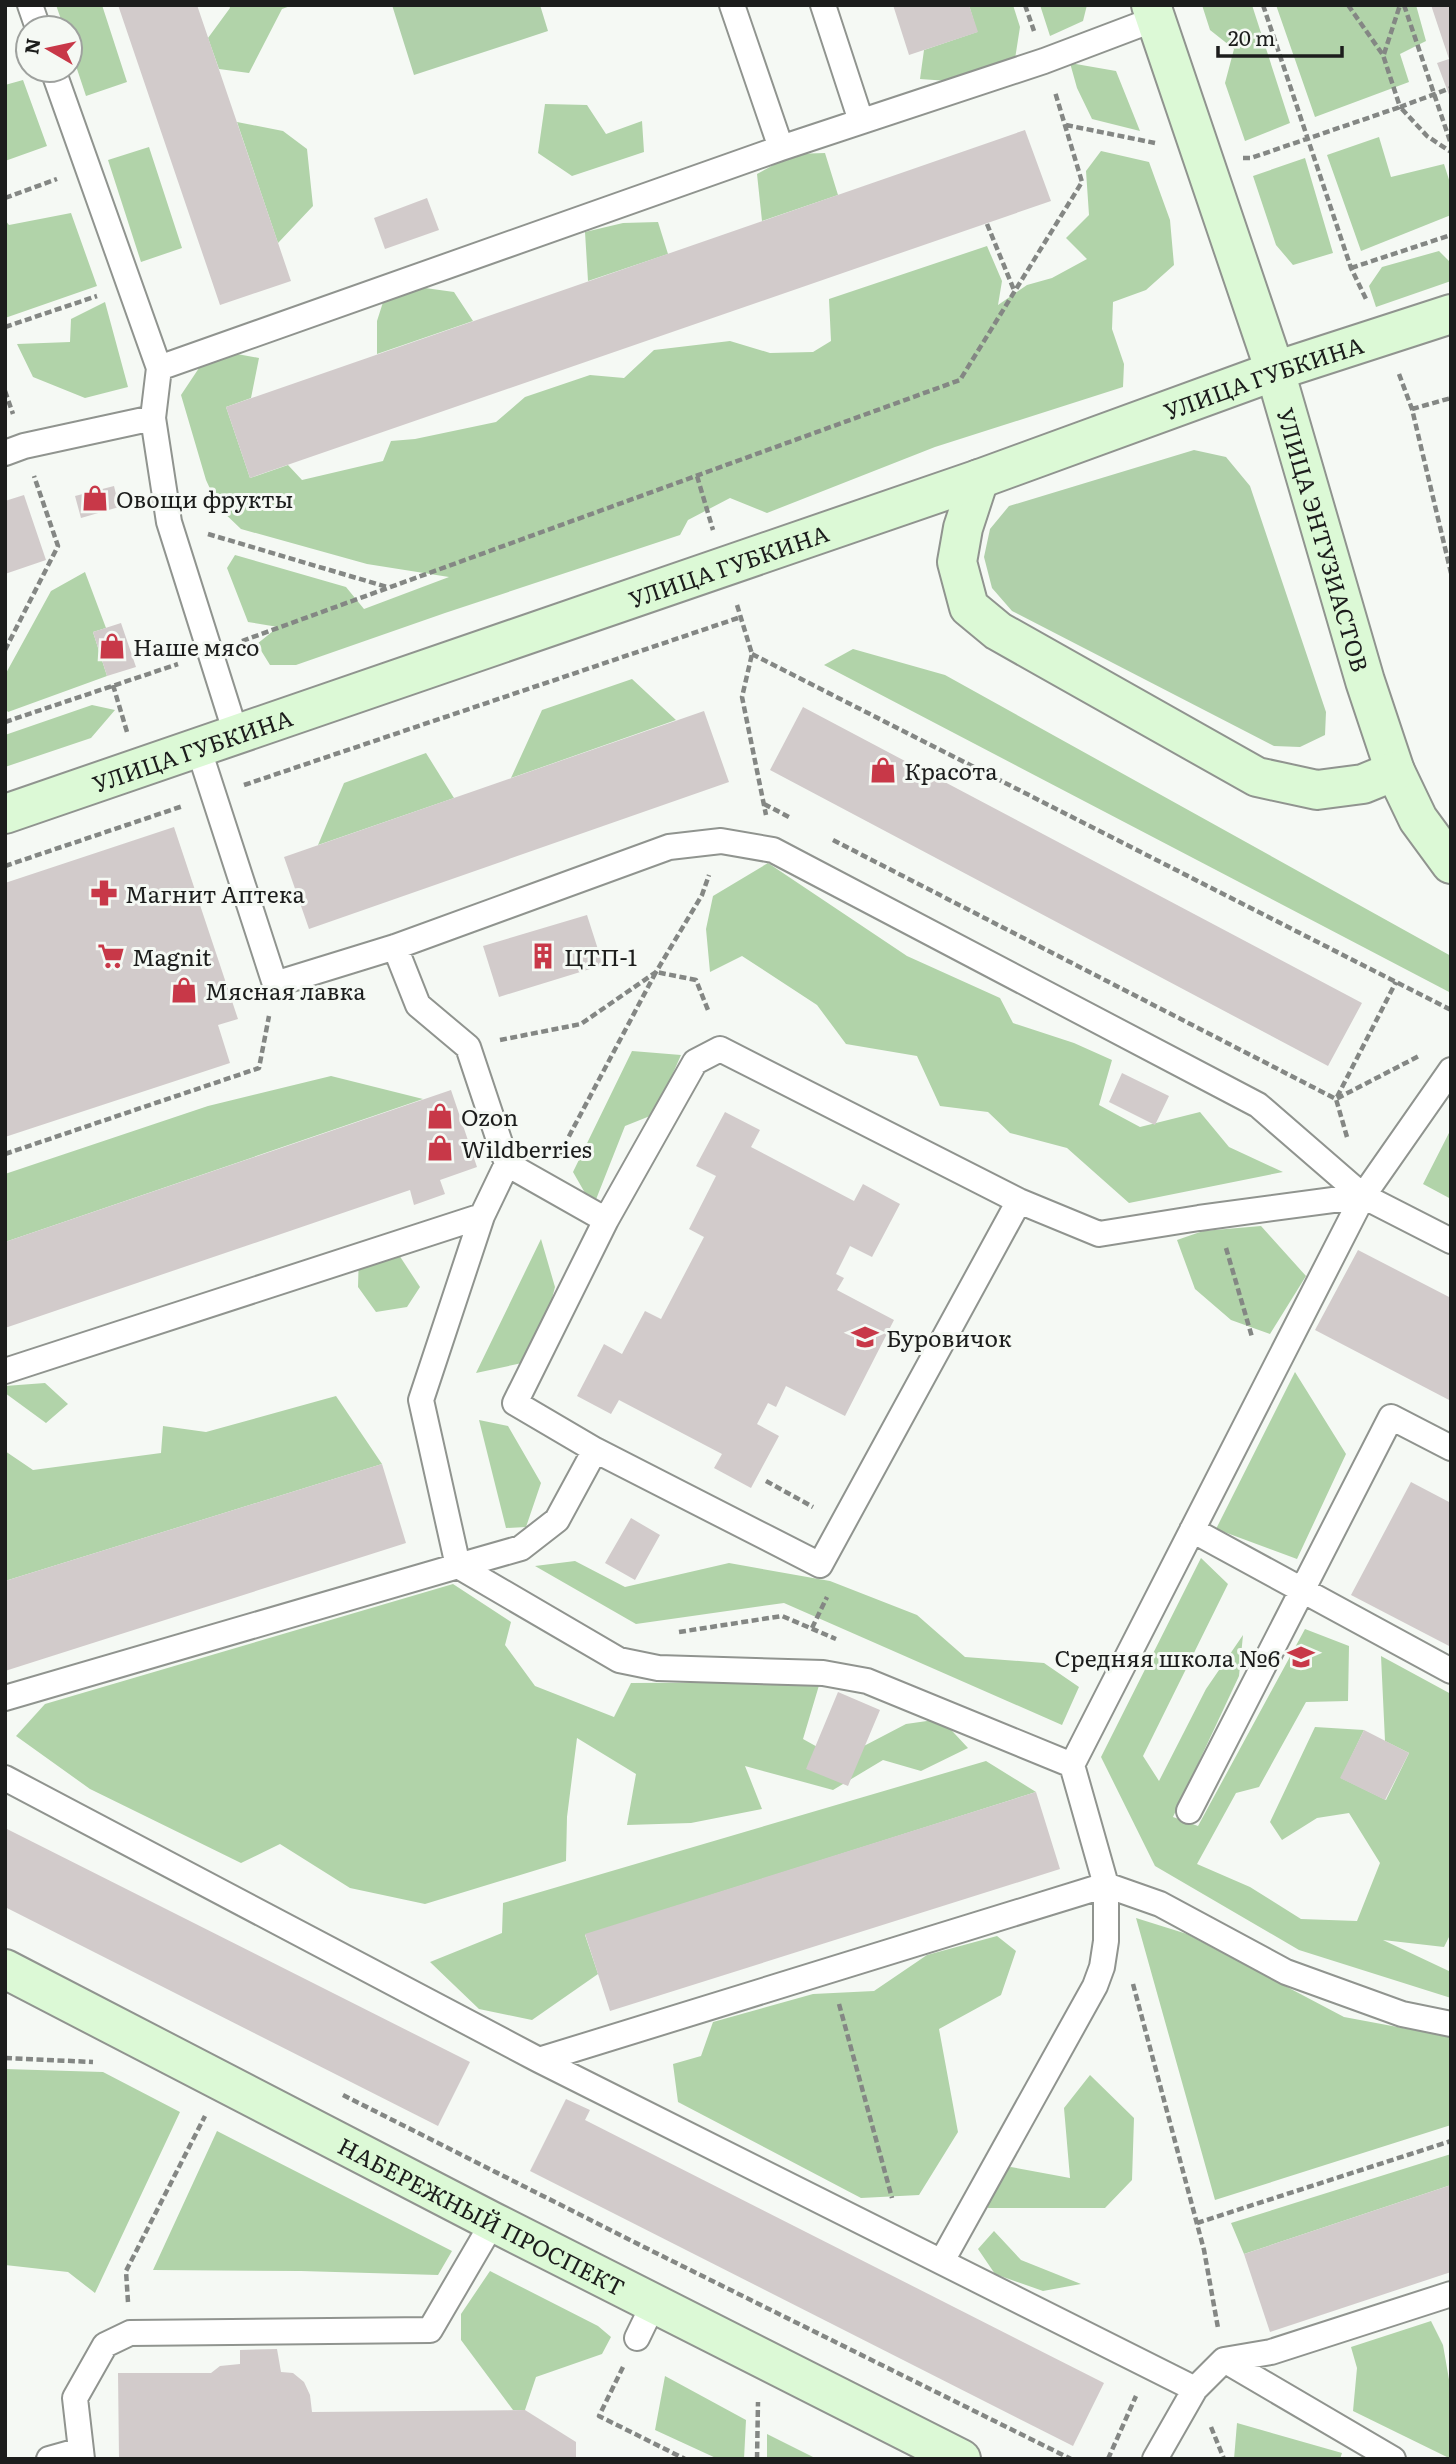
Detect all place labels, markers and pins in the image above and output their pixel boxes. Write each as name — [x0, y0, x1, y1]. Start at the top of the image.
place label: Овощи фрукты — [116, 481, 293, 515]
shop icon: Овощи фрукты — [80, 483, 110, 513]
place label: Наше мясо — [133, 629, 260, 663]
shop icon: Наше мясо — [97, 631, 127, 661]
place label: Красота — [904, 753, 998, 787]
shop icon: Красота — [868, 755, 898, 785]
place label: Магнит Аптека — [125, 876, 305, 910]
pharmacy icon: Магнит Аптека — [89, 878, 119, 908]
place label: Magnit — [132, 939, 212, 973]
place label: ЦТП-1 — [564, 939, 637, 973]
supermarket icon: Magnit — [96, 941, 126, 971]
building icon: ЦТП-1 — [528, 941, 558, 971]
place label: Мясная лавка — [205, 973, 366, 1007]
shop icon: Мясная лавка — [169, 975, 199, 1005]
place label: Ozon — [461, 1099, 518, 1133]
shop icon: Ozon — [425, 1101, 455, 1131]
place label: Wildberries — [461, 1131, 592, 1165]
shop icon: Wildberries — [425, 1133, 455, 1163]
place label: Буровичок — [886, 1320, 1012, 1354]
school or university icon: Буровичок — [850, 1322, 880, 1352]
place label: Средняя школа №6 — [1055, 1640, 1280, 1674]
school or university icon: Средняя школа №6 — [1286, 1642, 1316, 1672]

